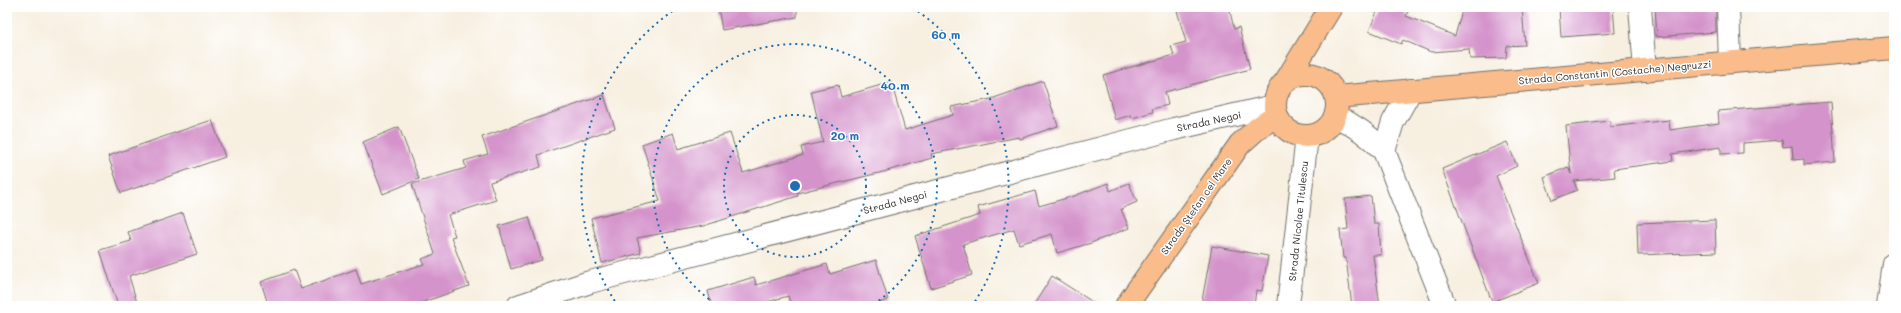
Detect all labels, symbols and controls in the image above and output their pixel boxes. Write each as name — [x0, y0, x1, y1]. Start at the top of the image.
text: 60 m — [932, 26, 960, 42]
street label: Strada Constantin (Costache) Negruzzi — [1518, 57, 1712, 87]
text: 40 m — [880, 77, 910, 93]
street label: Strada Negoi — [1176, 107, 1242, 135]
text: 20 m — [831, 127, 859, 143]
street label: Strada Ștefan cel Mare — [1157, 155, 1235, 257]
street label: Strada Nicolae Titulescu — [1285, 160, 1311, 282]
centre of rings — [788, 179, 802, 193]
street label: Strada Negoi — [862, 187, 928, 217]

